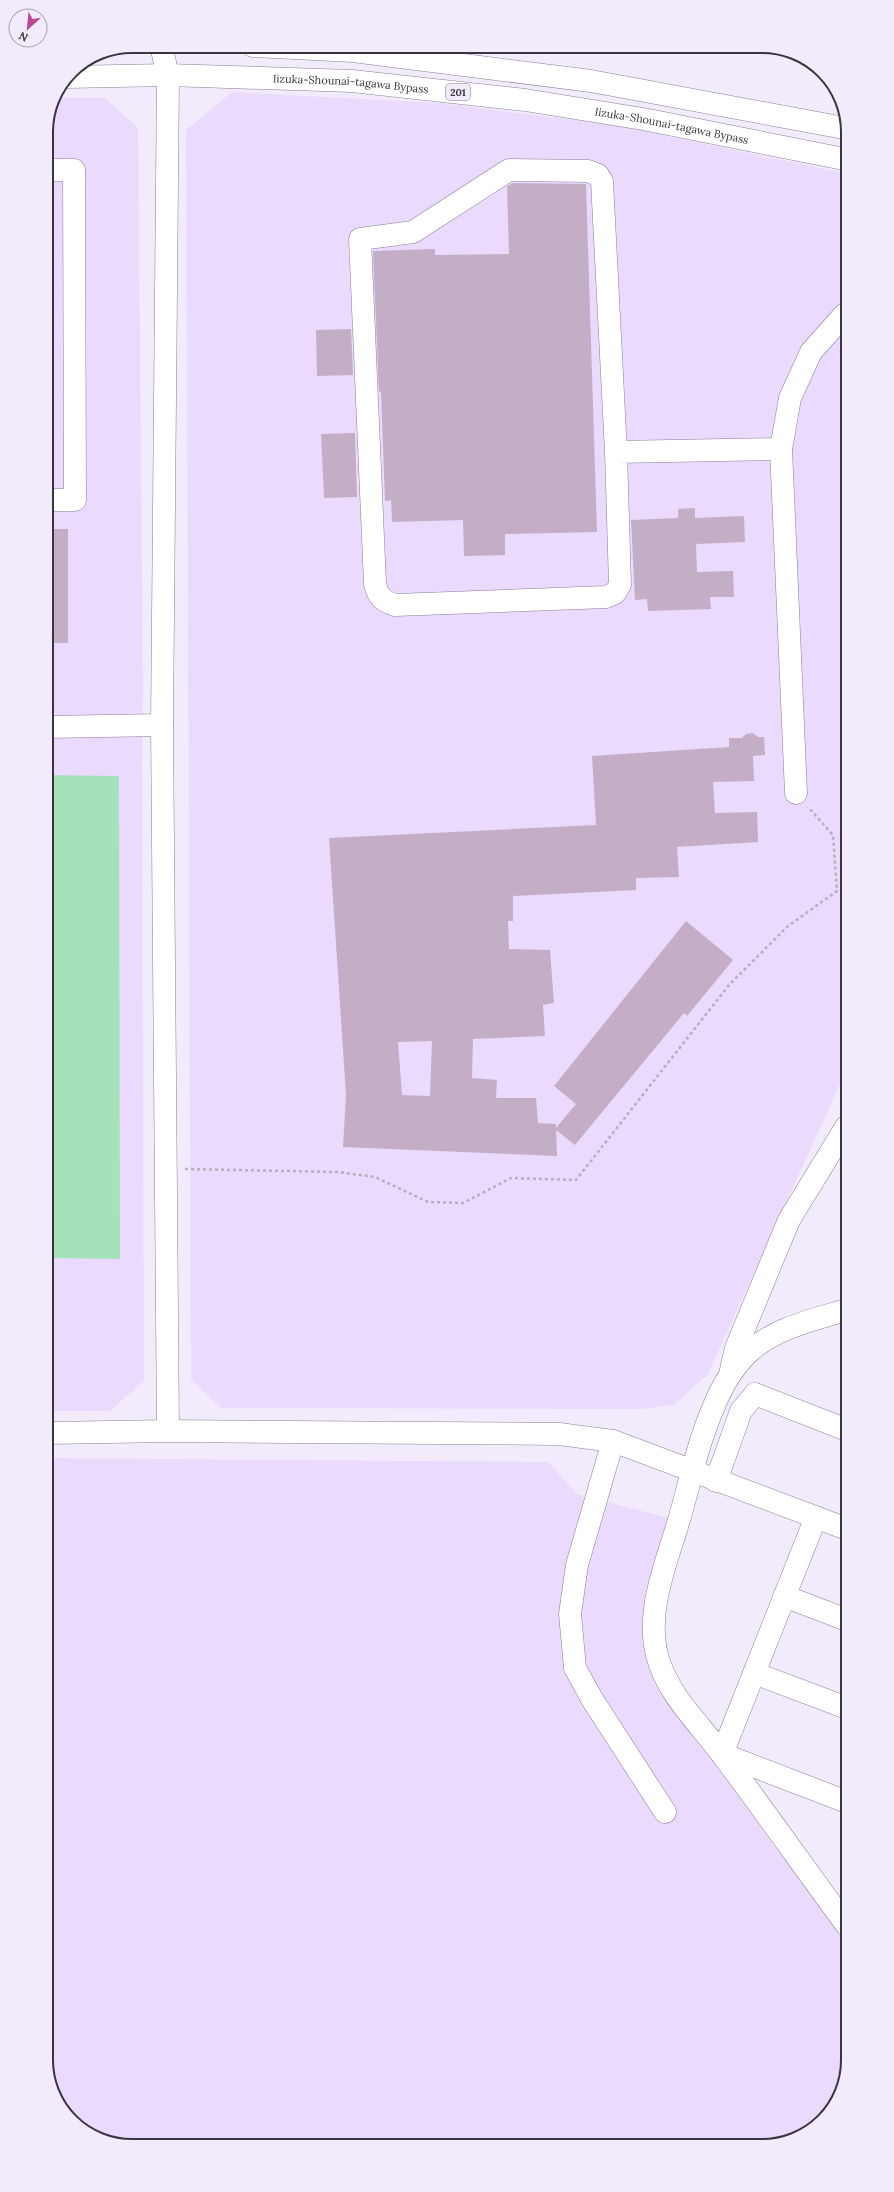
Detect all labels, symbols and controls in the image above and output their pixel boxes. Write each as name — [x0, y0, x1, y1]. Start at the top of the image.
north arrow — [8, 8, 48, 48]
text: N — [16, 29, 30, 45]
street label: Iizuka-Shounai-tagawa Bypass — [273, 71, 429, 96]
road number: 201 — [446, 84, 470, 100]
street label: Iizuka-Shounai-tagawa Bypass — [594, 104, 750, 147]

